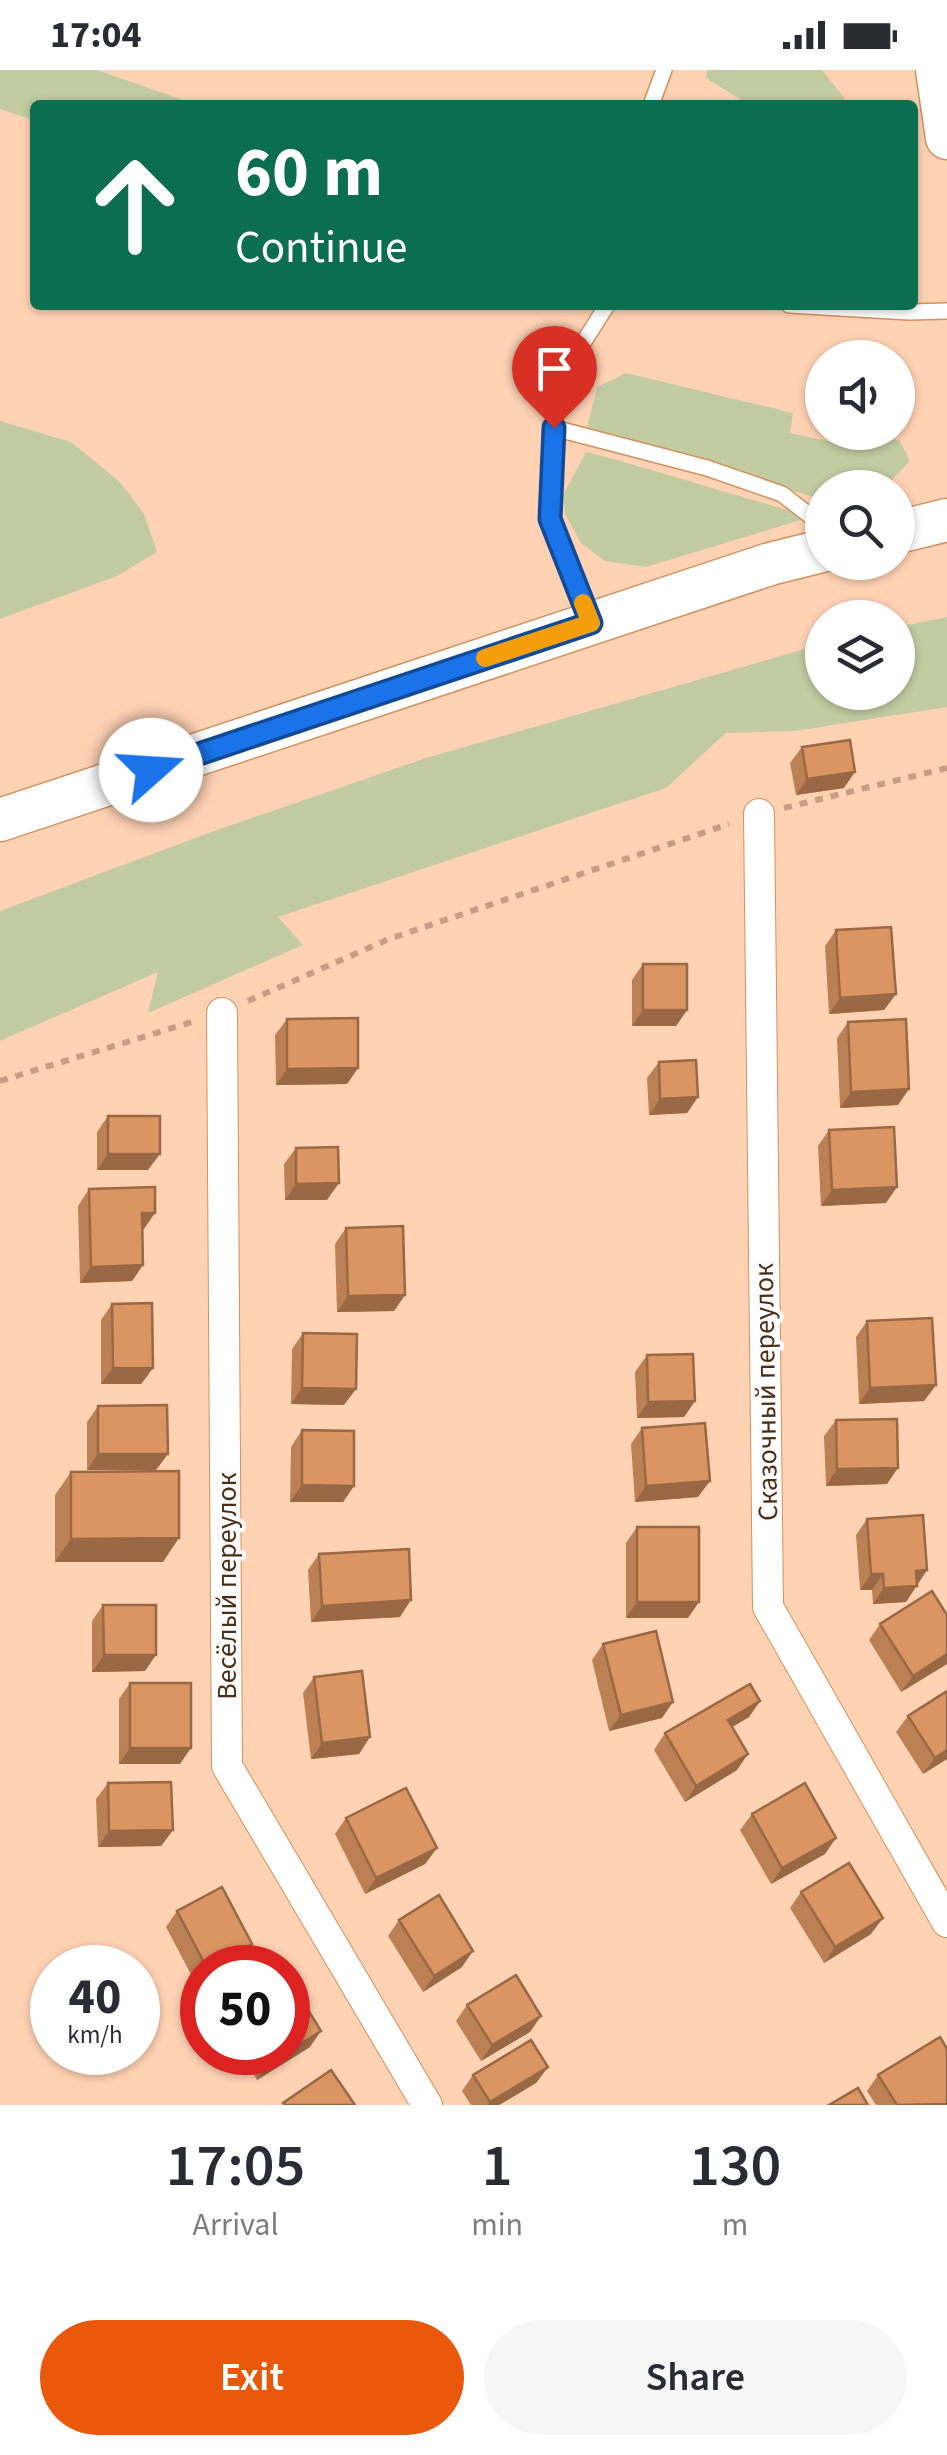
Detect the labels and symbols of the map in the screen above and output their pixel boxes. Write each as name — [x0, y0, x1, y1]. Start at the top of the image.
pin — [512, 326, 597, 429]
position arrow — [99, 718, 203, 822]
street label: Сказочный переулок — [744, 1263, 788, 1521]
street label: Весёлый переулок — [207, 1472, 247, 1700]
speed limit sign: 50 — [180, 1945, 310, 2075]

